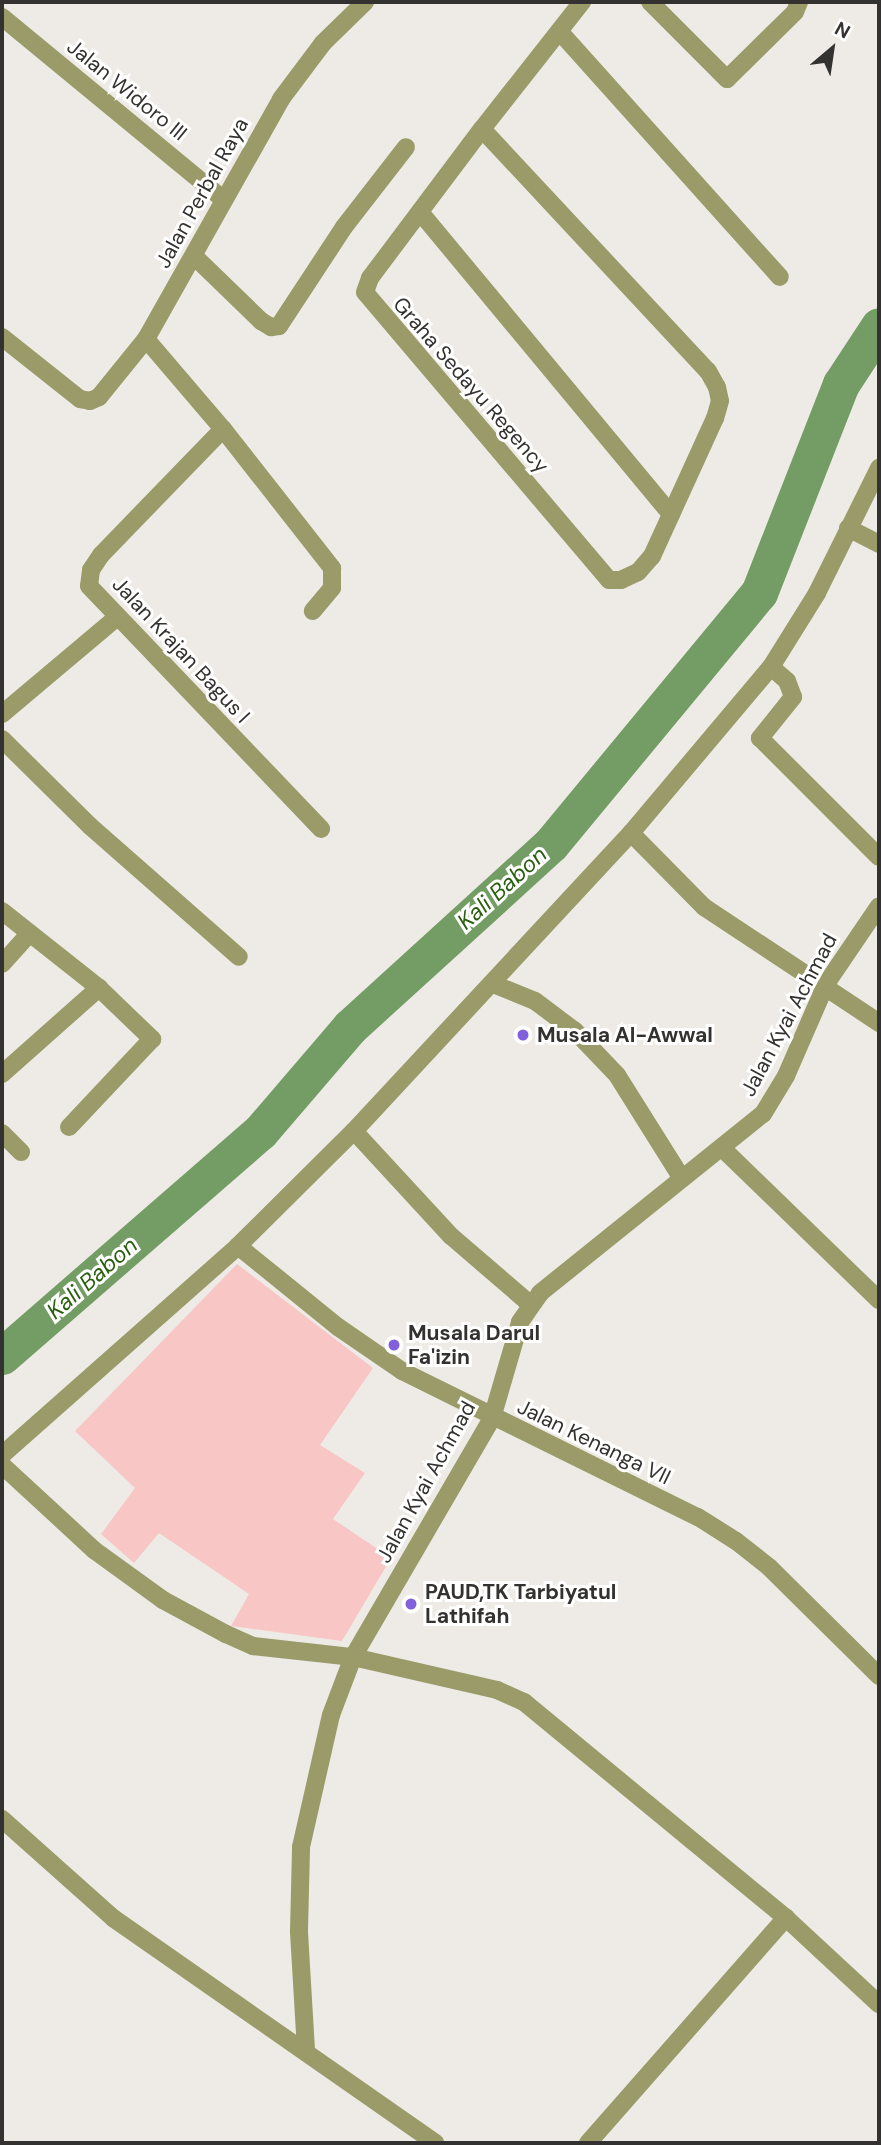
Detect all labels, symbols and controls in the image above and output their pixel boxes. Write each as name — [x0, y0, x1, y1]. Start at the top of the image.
north arrow — [797, 14, 867, 84]
text: N — [830, 16, 855, 44]
street label: Jalan Widoro III — [62, 34, 192, 146]
street label: Jalan Perbal Raya — [150, 114, 254, 272]
street label: Graha Sedayu Regency — [388, 292, 554, 478]
street label: Jalan Krajan Bagus I — [107, 572, 255, 728]
water label: Kali Babon — [452, 841, 552, 935]
street label: Jalan Kyai Achmad — [735, 929, 843, 1101]
place label: Musala Al-Awwal — [537, 1022, 713, 1048]
marker: Musala Al-Awwal — [515, 1027, 531, 1043]
water label: Kali Babon — [41, 1231, 143, 1325]
place label: Musala Darul Fa'izin — [408, 1320, 540, 1370]
marker: Musala Darul Fa'izin — [386, 1337, 402, 1353]
street label: Jalan Kenanga VII — [513, 1394, 675, 1490]
street label: Jalan Kyai Achmad — [371, 1397, 481, 1567]
place label: PAUD,TK Tarbiyatul Lathifah — [425, 1579, 616, 1629]
marker: PAUD,TK Tarbiyatul Lathifah — [403, 1596, 419, 1612]

